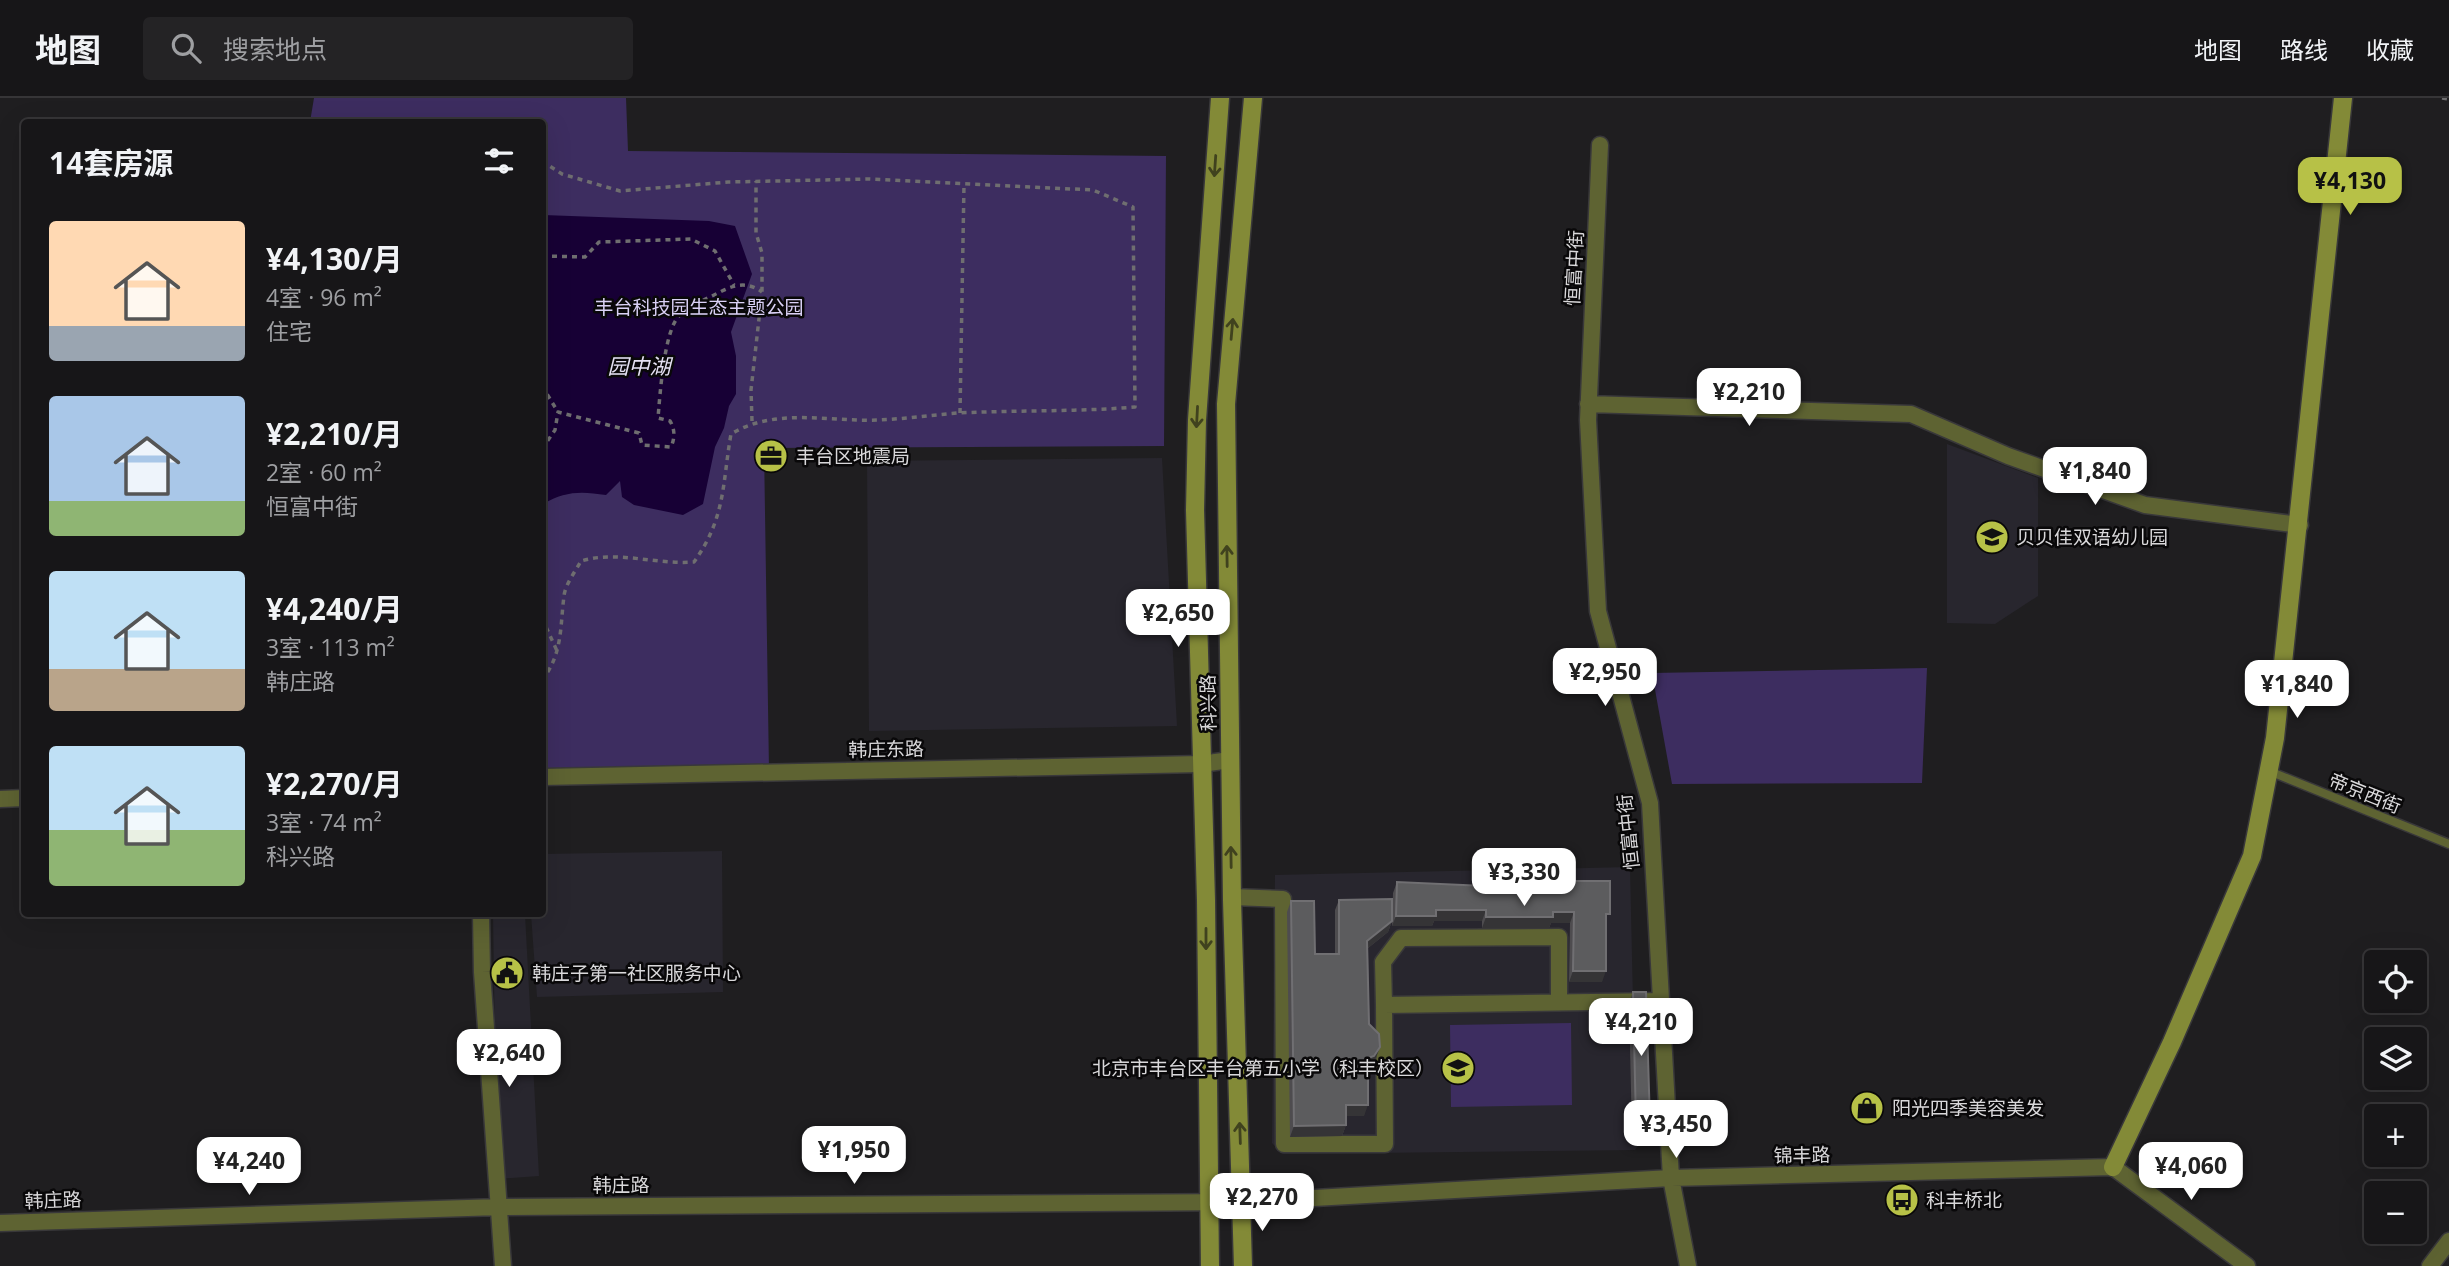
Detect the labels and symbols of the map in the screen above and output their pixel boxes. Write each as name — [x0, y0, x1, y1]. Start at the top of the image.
one-way arrow — [1208, 154, 1221, 177]
pin: ¥4,130 — [2293, 158, 2407, 217]
street label: 恒富中街 — [1559, 229, 1589, 307]
park label: 丰台科技园生态主题公园 — [594, 294, 804, 320]
one-way arrow — [1226, 318, 1239, 341]
water label: 园中湖 — [608, 352, 673, 380]
pin: ¥2,210 — [1692, 368, 1806, 428]
one-way arrow — [1191, 406, 1204, 429]
office icon: 丰台区地震局 — [752, 437, 790, 475]
place label: 丰台区地震局 — [796, 443, 910, 469]
pin: ¥1,840 — [2038, 448, 2152, 507]
school or university icon: 贝贝佳双语幼儿园 — [1973, 518, 2011, 556]
place label: 贝贝佳双语幼儿园 — [2016, 524, 2168, 550]
one-way arrow — [1220, 545, 1234, 568]
pin: ¥2,650 — [1121, 589, 1235, 649]
pin: ¥2,950 — [1548, 648, 1662, 708]
pin: ¥1,840 — [2240, 660, 2354, 720]
street label: 科兴路 — [1195, 674, 1221, 732]
street label: 韩庄东路 — [848, 735, 924, 763]
street label: 帝京西街 — [2325, 767, 2405, 819]
street label: 恒富中街 — [1611, 793, 1645, 871]
one-way arrow — [1225, 846, 1238, 869]
pin: ¥3,330 — [1467, 848, 1581, 908]
one-way arrow — [1199, 927, 1213, 950]
public building icon: 韩庄子第一社区服务中心 — [488, 954, 526, 992]
place label: 韩庄子第一社区服务中心 — [532, 960, 741, 986]
pin: ¥4,210 — [1584, 998, 1698, 1058]
pin: ¥2,640 — [452, 1030, 566, 1089]
school or university icon: 北京市丰台区丰台第五小学（科丰校区） — [1439, 1049, 1477, 1087]
place label: 北京市丰台区丰台第五小学（科丰校区） — [1092, 1055, 1434, 1081]
shop icon: 阳光四季美容美发 — [1848, 1089, 1886, 1127]
place label: 阳光四季美容美发 — [1892, 1095, 2044, 1121]
pin: ¥3,450 — [1619, 1100, 1733, 1160]
one-way arrow — [1233, 1122, 1246, 1145]
pin: ¥1,950 — [797, 1126, 911, 1186]
pin: ¥4,240 — [192, 1138, 306, 1197]
street label: 锦丰路 — [1773, 1142, 1831, 1168]
pin: ¥4,060 — [2134, 1142, 2248, 1202]
street label: 韩庄路 — [592, 1172, 650, 1198]
pin: ¥2,270 — [1205, 1174, 1319, 1233]
bus stop icon: 科丰桥北 — [1883, 1181, 1921, 1219]
street label: 韩庄路 — [24, 1186, 82, 1214]
place label: 科丰桥北 — [1926, 1187, 2002, 1213]

